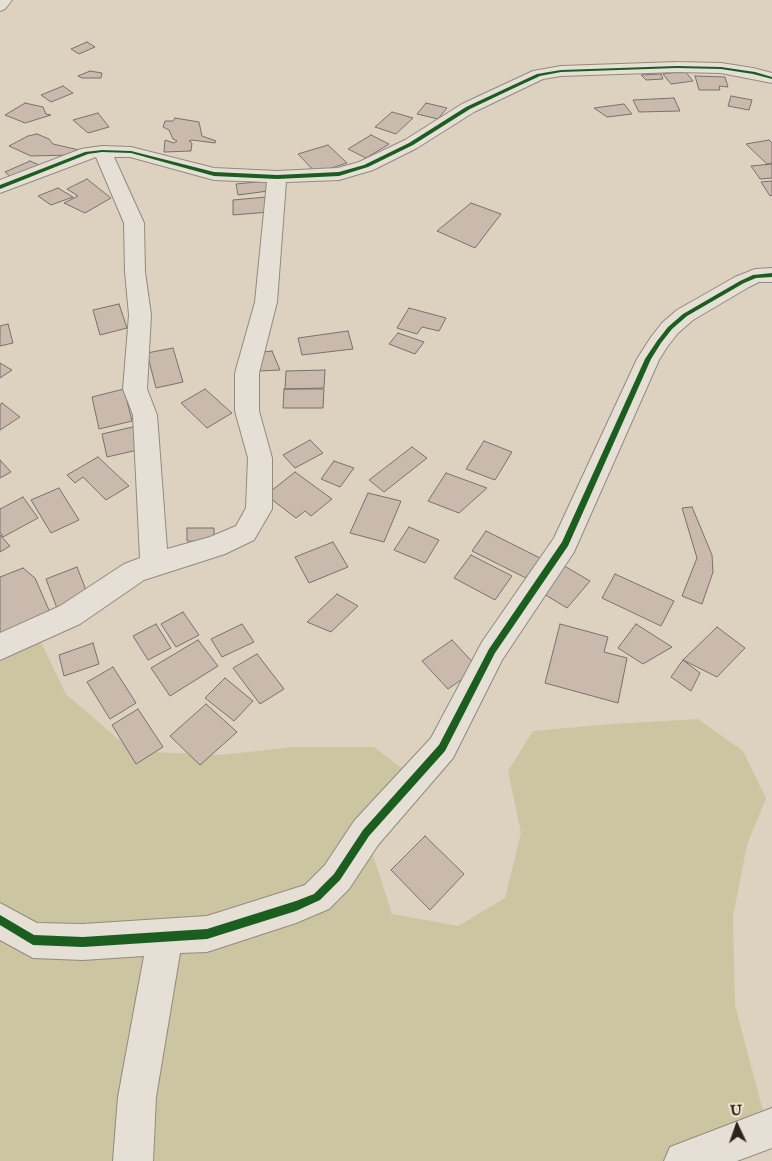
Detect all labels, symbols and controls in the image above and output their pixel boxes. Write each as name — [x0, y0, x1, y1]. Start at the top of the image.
north arrow — [712, 1101, 762, 1151]
text: U — [730, 1102, 743, 1120]

